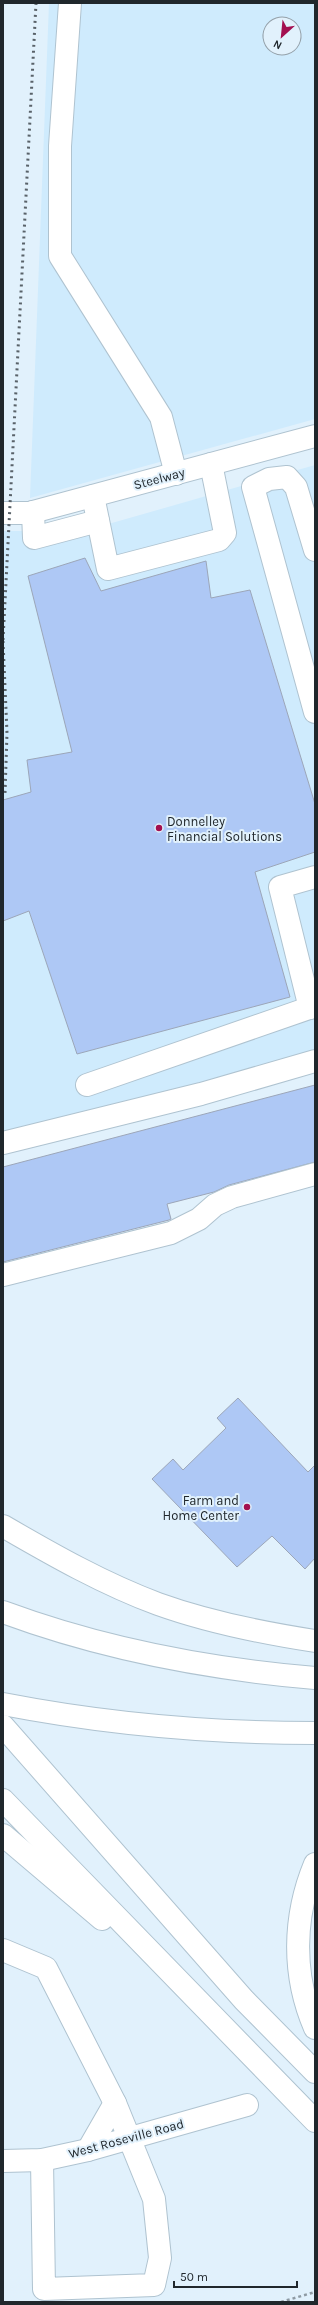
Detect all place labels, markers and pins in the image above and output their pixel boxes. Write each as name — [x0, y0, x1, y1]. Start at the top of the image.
place label: Donnelley Financial Solutions — [167, 814, 282, 844]
marker: Donnelley Financial Solutions — [154, 823, 164, 833]
place label: Farm and Home Center — [163, 1493, 239, 1523]
marker: Farm and Home Center — [242, 1502, 252, 1512]

